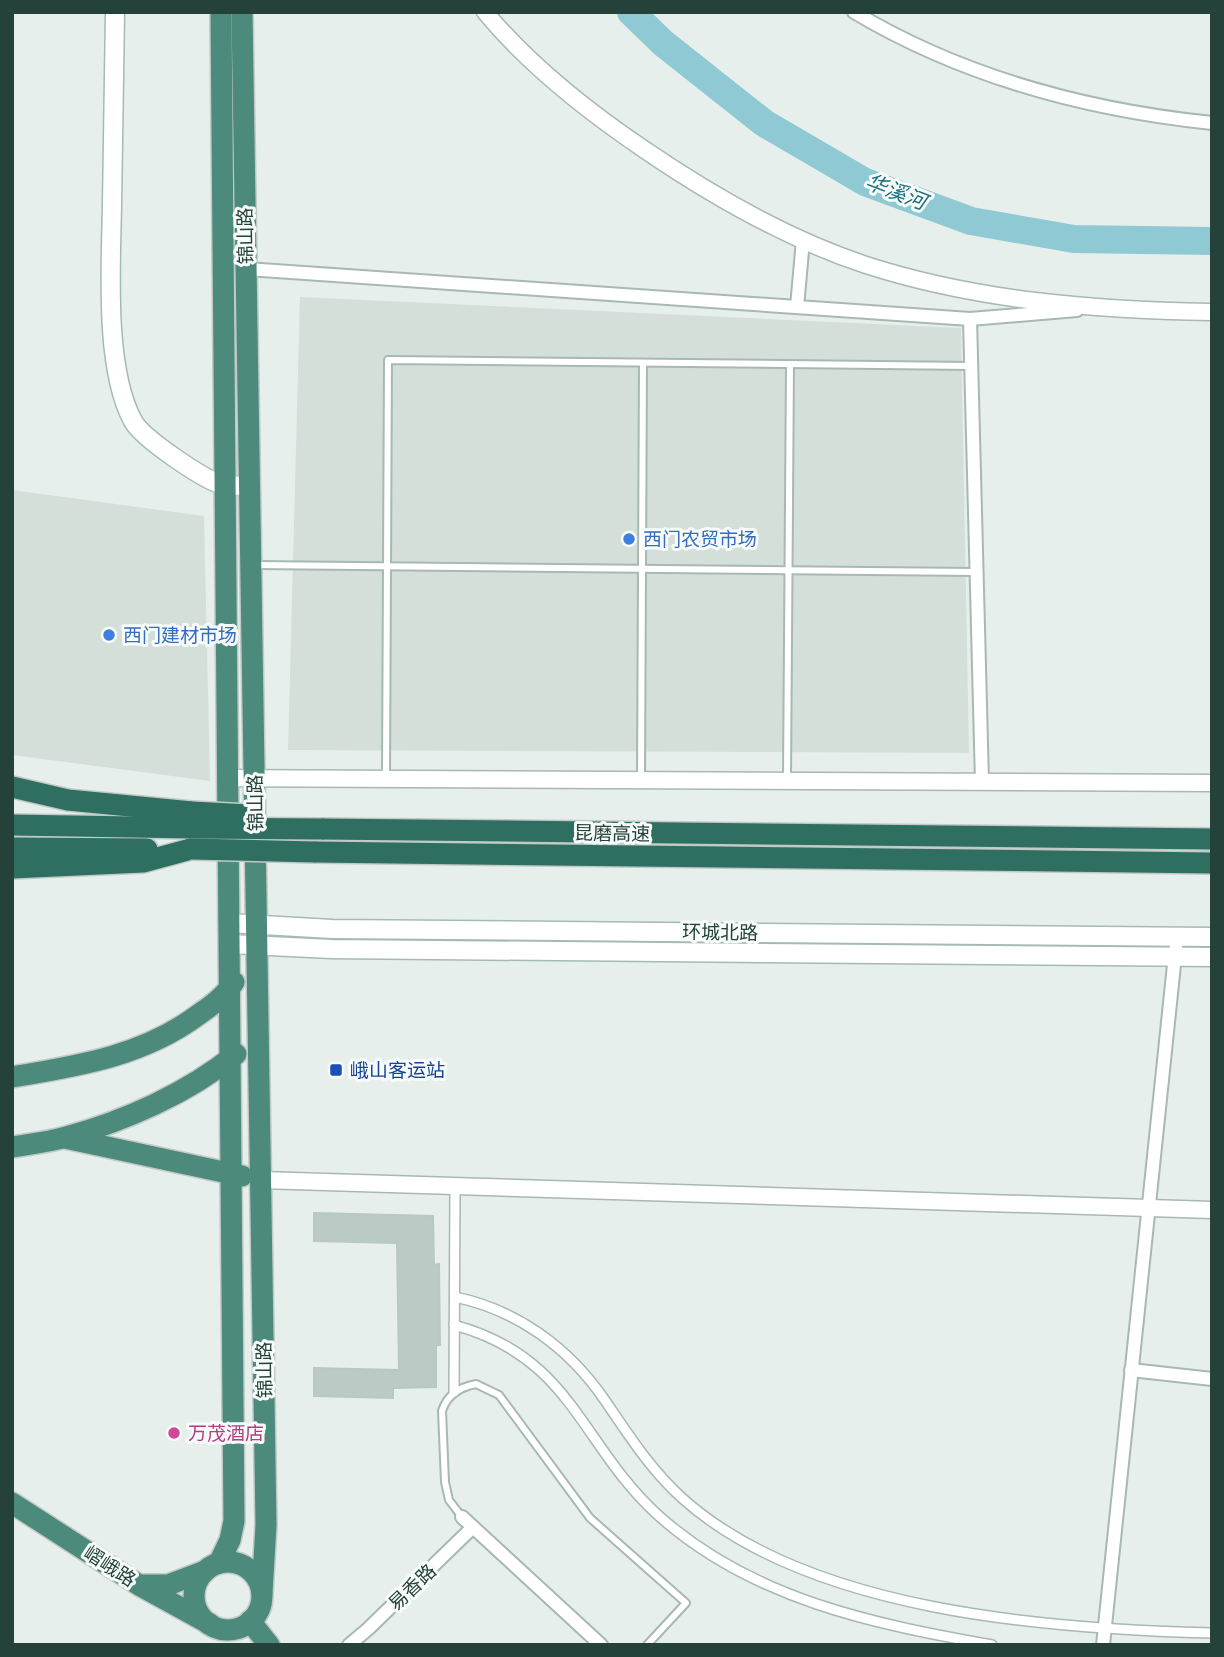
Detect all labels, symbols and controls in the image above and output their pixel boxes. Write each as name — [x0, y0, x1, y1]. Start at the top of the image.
water label: 华溪河 — [862, 170, 933, 216]
street label: 锦山路 — [234, 207, 256, 265]
place label: 西门农贸市场 — [643, 528, 757, 550]
marker: 西门农贸市场 — [621, 531, 637, 547]
place label: 西门建材市场 — [123, 624, 237, 646]
marker: 西门建材市场 — [101, 627, 117, 643]
street label: 锦山路 — [244, 774, 266, 832]
street label: 昆磨高速 — [574, 821, 650, 845]
street label: 环城北路 — [682, 920, 758, 944]
place label: 峨山客运站 — [350, 1059, 445, 1081]
marker: 峨山客运站 — [328, 1062, 344, 1078]
street label: 锦山路 — [253, 1341, 275, 1399]
place label: 万茂酒店 — [188, 1422, 264, 1444]
marker: 万茂酒店 — [166, 1425, 182, 1441]
street label: 嶍峨路 — [80, 1541, 140, 1591]
street label: 易香路 — [384, 1559, 440, 1615]

